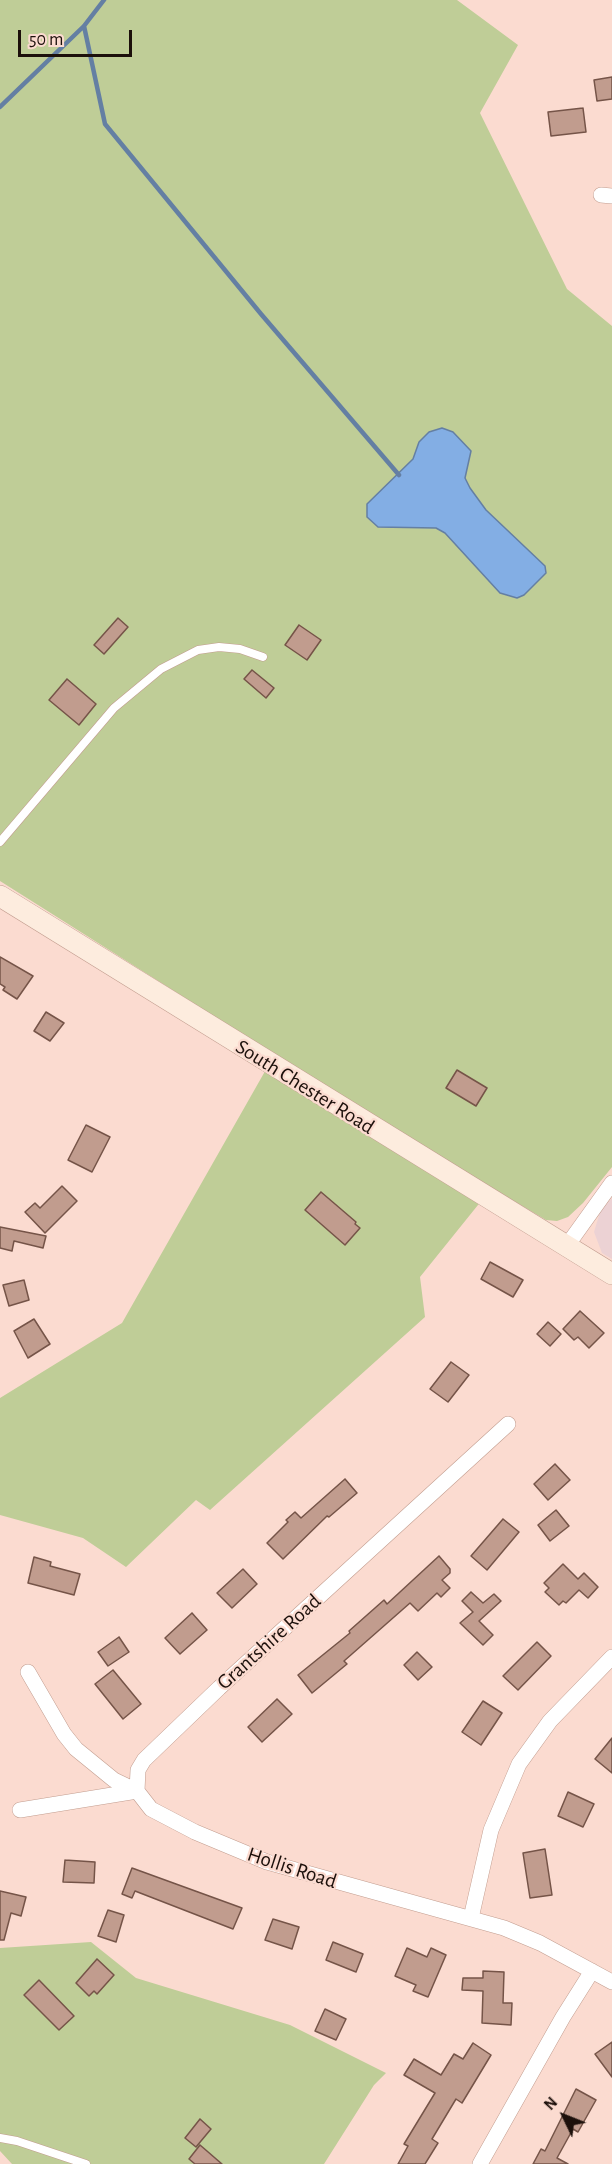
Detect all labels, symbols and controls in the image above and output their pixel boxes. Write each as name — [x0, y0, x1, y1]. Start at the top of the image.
scale bar — [21, 18, 135, 56]
text: 50 m — [29, 31, 63, 49]
street label: South Chester Road — [231, 1034, 379, 1140]
street label: Grantshire Road — [212, 1589, 326, 1695]
street label: Hollis Road — [244, 1842, 340, 1894]
north arrow — [534, 2086, 594, 2146]
text: N — [541, 2094, 560, 2113]

